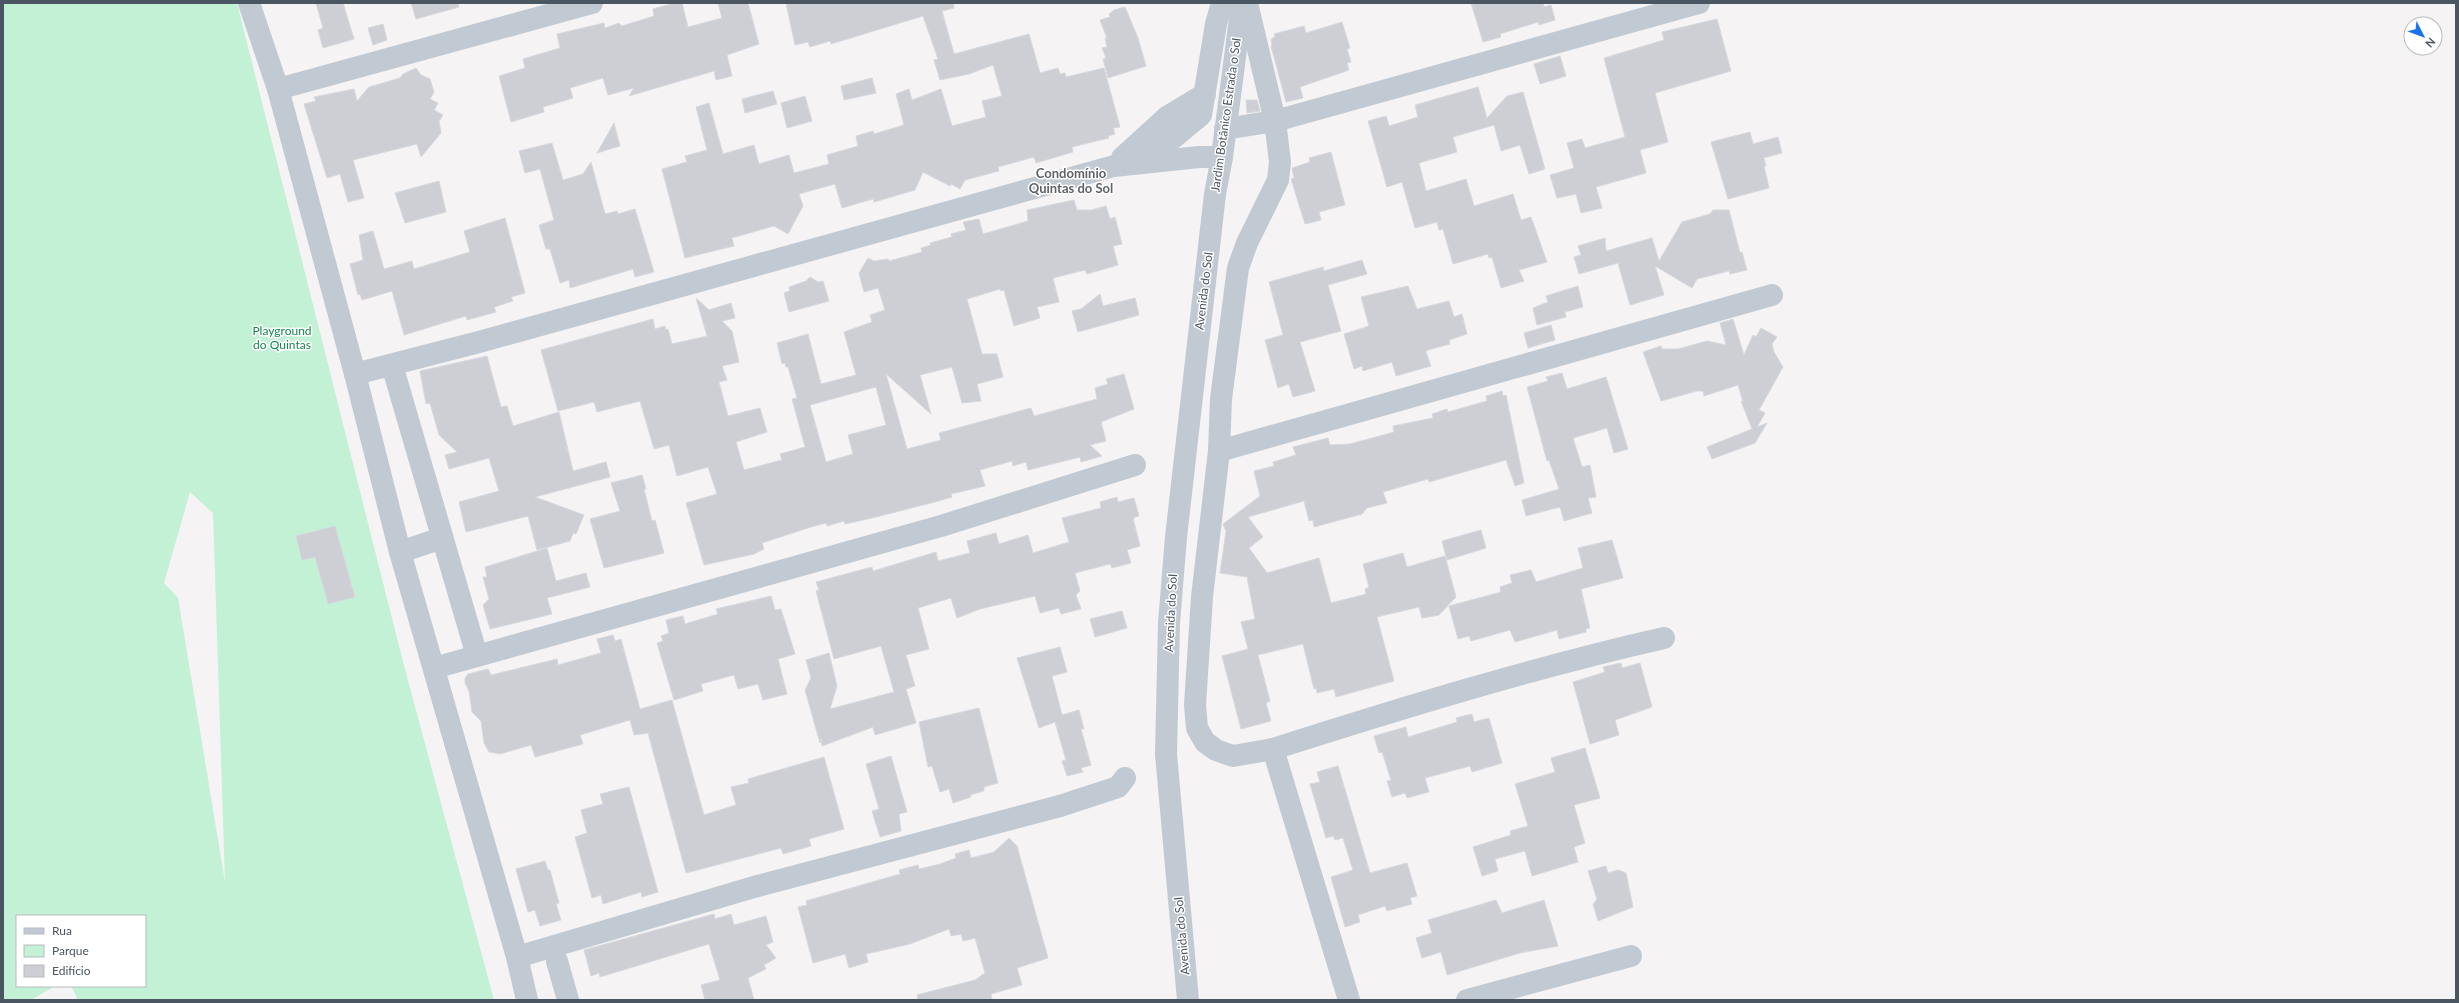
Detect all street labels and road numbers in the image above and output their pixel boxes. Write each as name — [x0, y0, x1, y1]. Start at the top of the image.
street label: Jardim Botânico Estrada o Sol — [1207, 37, 1244, 193]
street label: Avenida do Sol — [1191, 251, 1216, 331]
street label: Avenida do Sol — [1161, 574, 1180, 652]
street label: Avenida do Sol — [1171, 897, 1192, 976]

